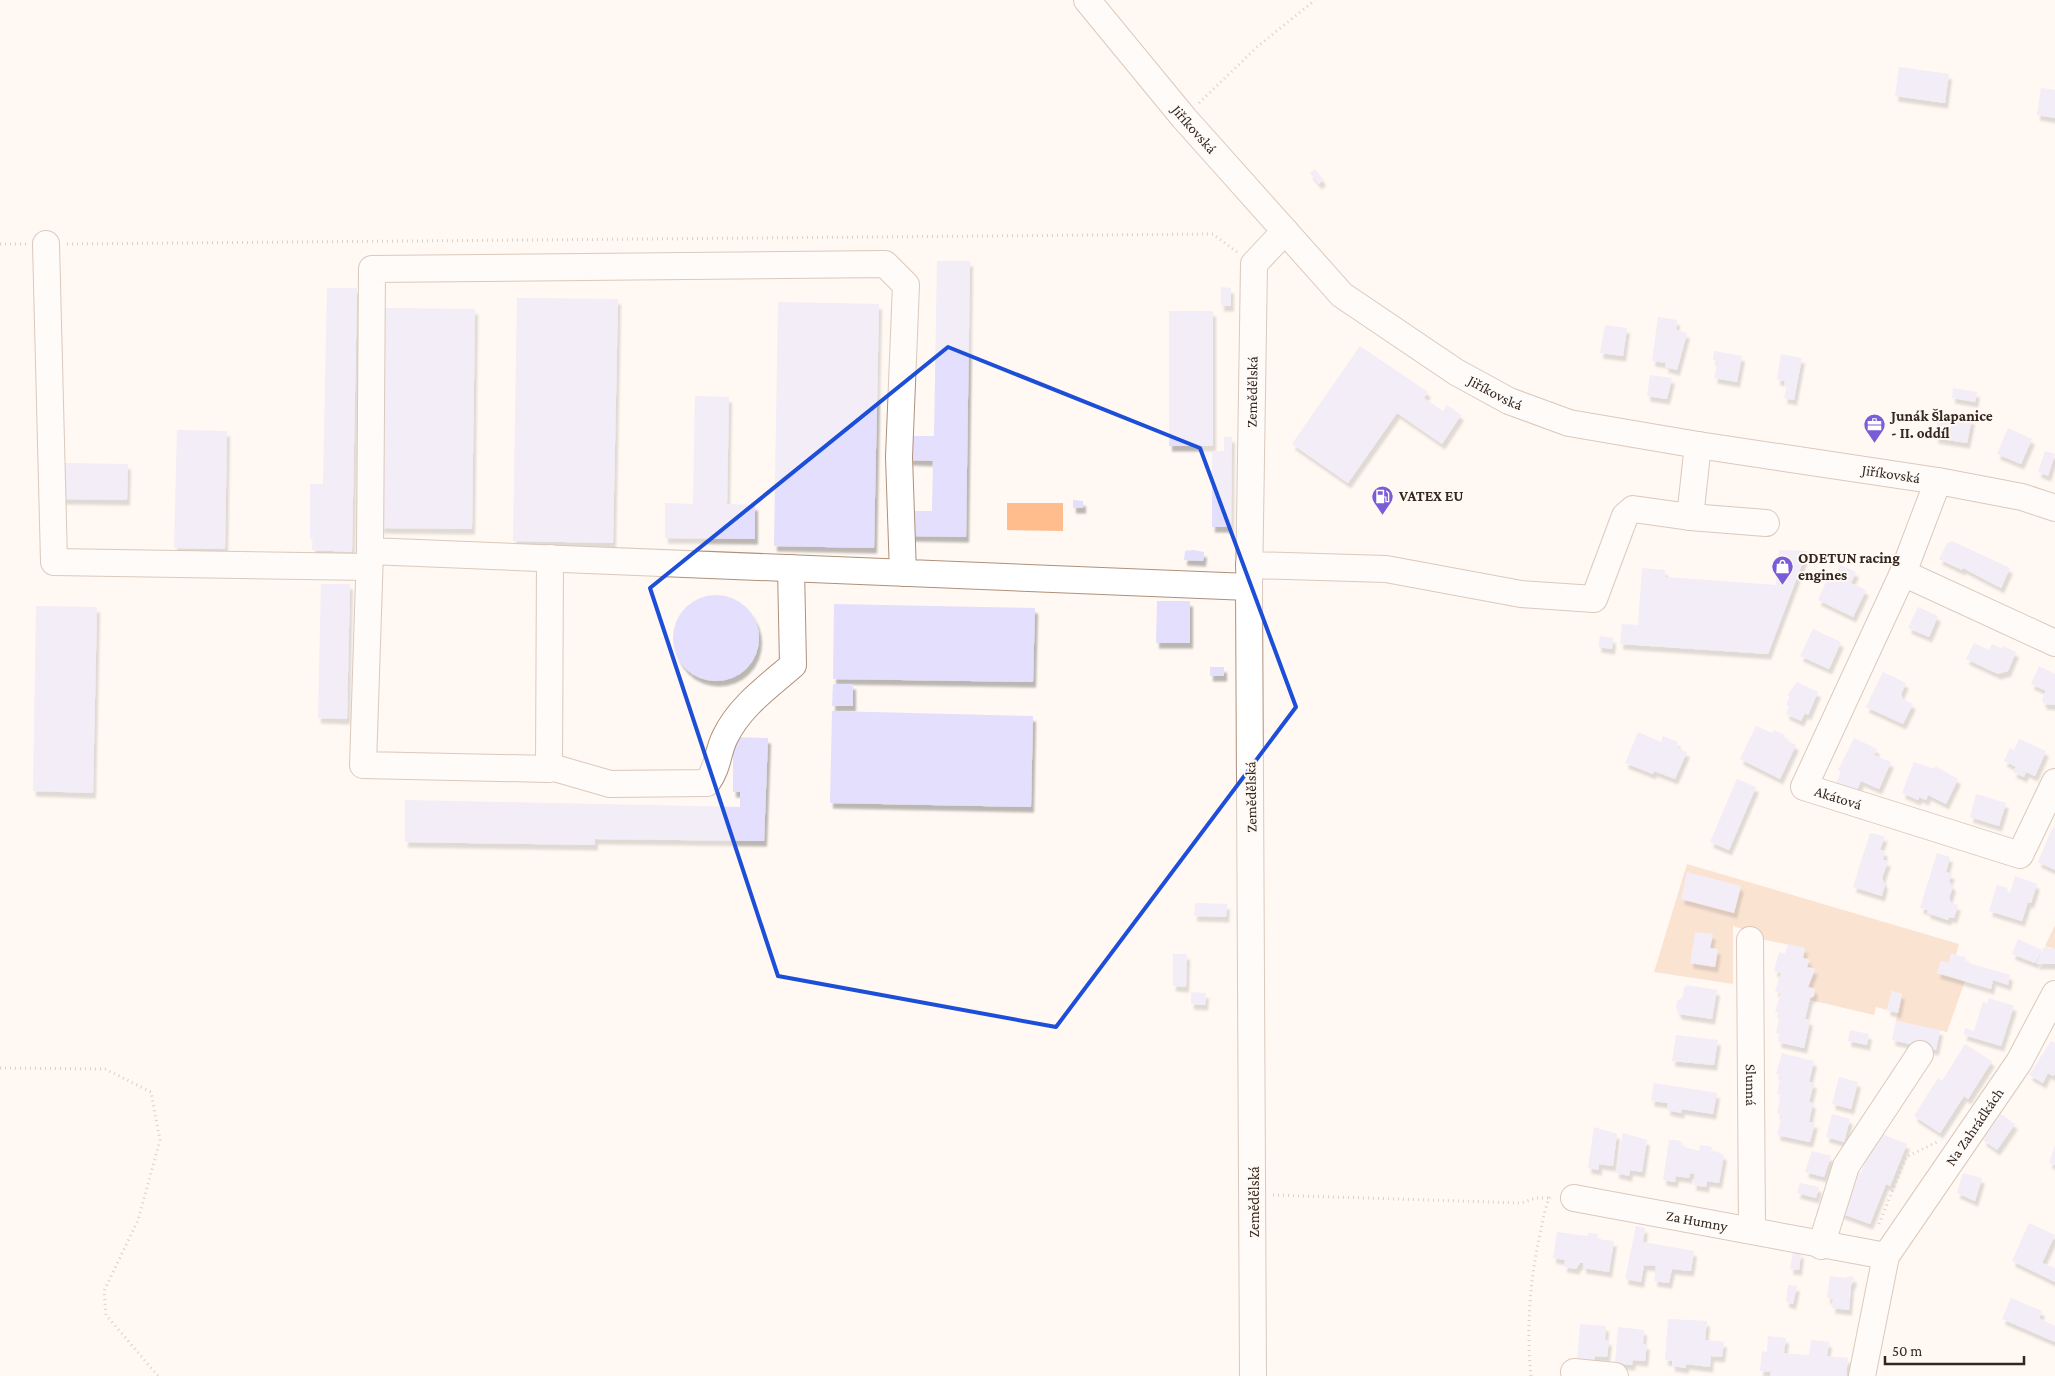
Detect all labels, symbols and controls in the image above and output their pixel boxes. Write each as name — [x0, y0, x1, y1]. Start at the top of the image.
street label: Jiříkovská — [1167, 100, 1220, 157]
street label: Zemědělská — [1243, 356, 1261, 428]
street label: Jiříkovská — [1463, 371, 1524, 413]
place label: Junák Šlapanice - II. oddíl — [1889, 408, 1993, 441]
office icon: Junák Šlapanice - II. oddíl — [1863, 413, 1887, 444]
street label: Jiříkovská — [1859, 461, 1921, 486]
fuel station icon: VATEX EU — [1371, 484, 1395, 515]
place label: VATEX EU — [1398, 488, 1463, 504]
place label: ODETUN racing engines — [1798, 550, 1900, 583]
shop icon: ODETUN racing engines — [1770, 555, 1794, 586]
street label: Zemědělská — [1242, 761, 1260, 833]
street label: Akátová — [1813, 783, 1864, 813]
street label: Slunná — [1743, 1064, 1759, 1106]
street label: Na Zahrádkách — [1942, 1085, 2007, 1169]
street label: Zemědělská — [1246, 1166, 1262, 1238]
street label: Za Humny — [1665, 1207, 1729, 1235]
scale bar — [1885, 1334, 2024, 1366]
text: 50 m — [1892, 1343, 1922, 1359]

